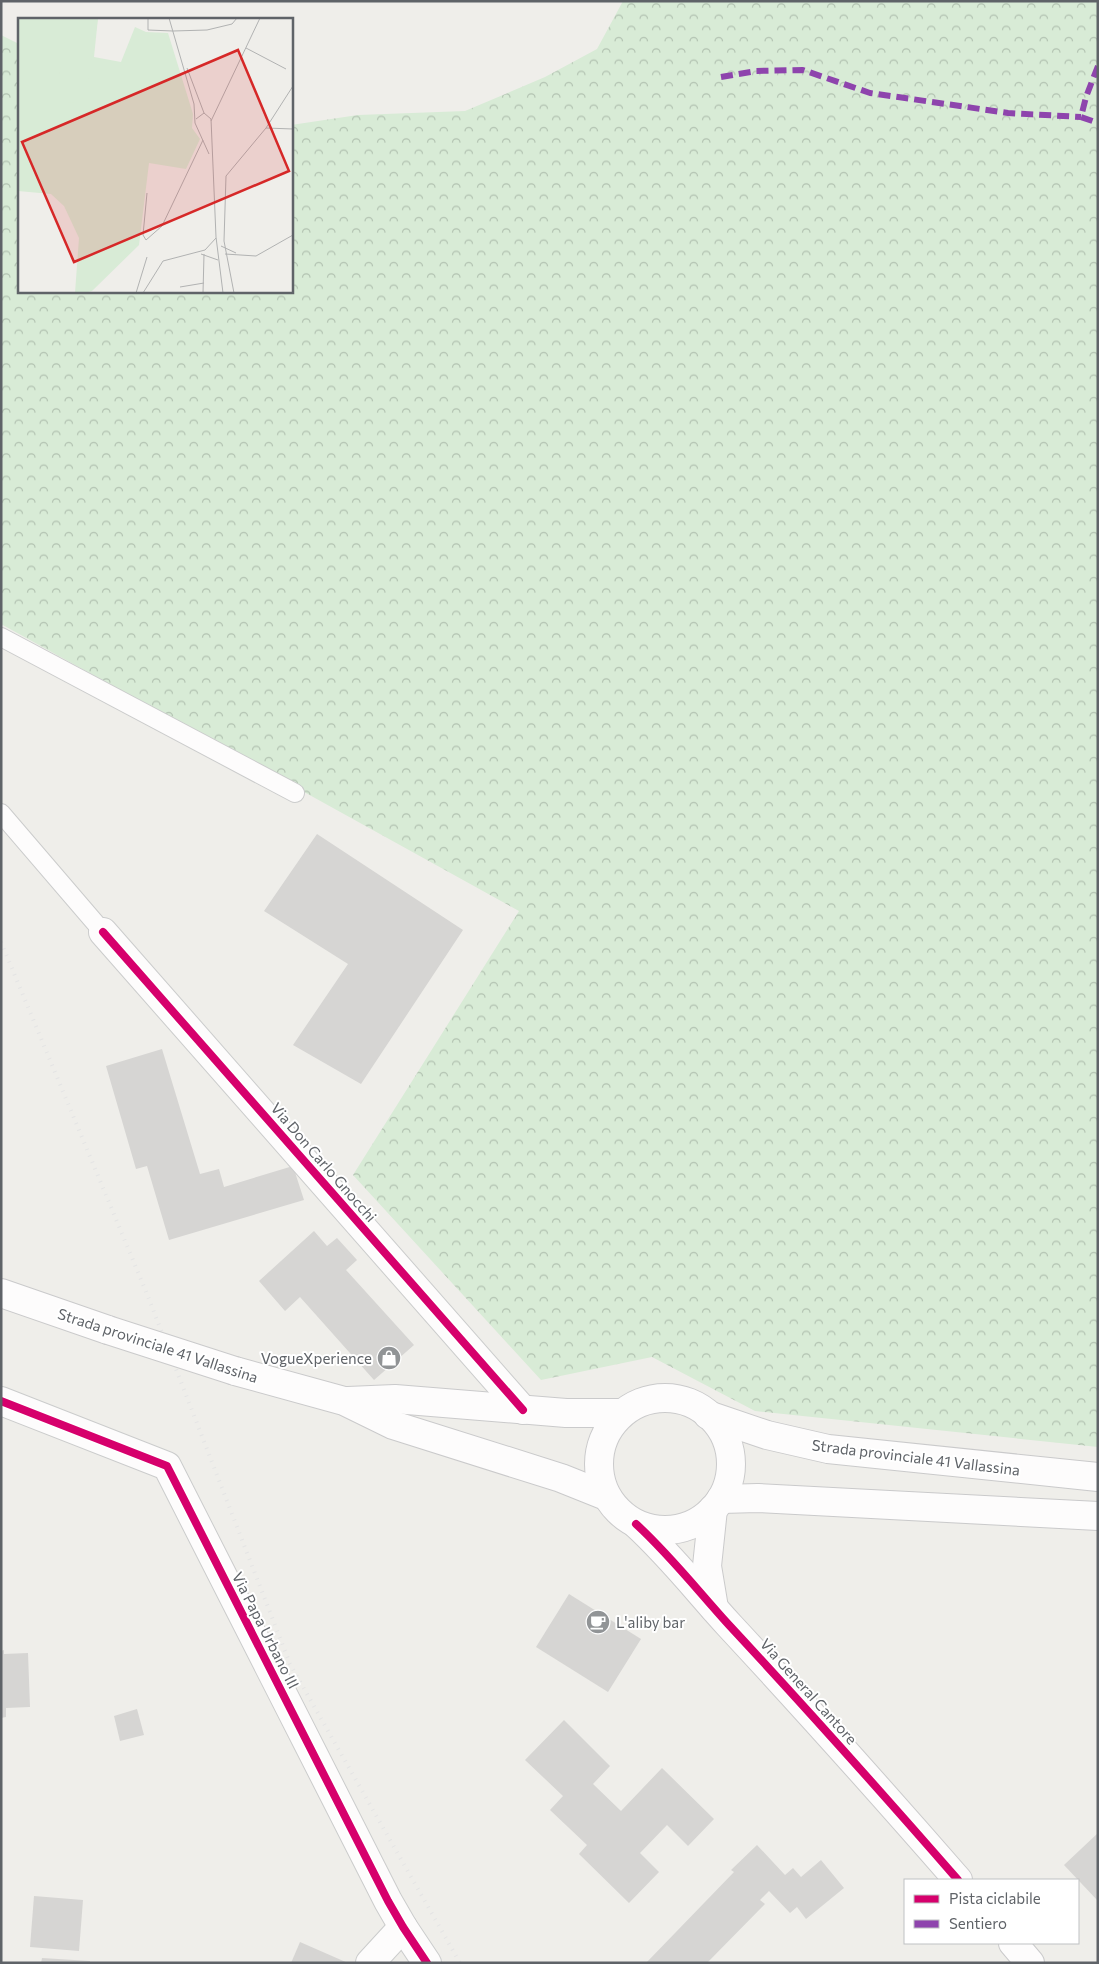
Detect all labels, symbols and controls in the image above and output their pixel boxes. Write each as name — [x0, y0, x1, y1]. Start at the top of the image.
inset map — [18, 18, 292, 292]
street label: Via Don Carlo Gnocchi — [267, 1099, 381, 1225]
street label: Strada provinciale 41 Vallassina — [56, 1304, 260, 1386]
shop icon: VogueXperience — [376, 1345, 402, 1371]
place label: VogueXperience — [261, 1349, 372, 1367]
street label: Strada provinciale 41 Vallassina — [811, 1435, 1021, 1479]
street label: Via Papa Urbano III — [229, 1569, 303, 1691]
cafe icon: L'aliby bar — [585, 1609, 611, 1635]
place label: L'aliby bar — [616, 1613, 685, 1631]
street label: Via General Cantore — [757, 1634, 861, 1748]
legend — [904, 1879, 1079, 1944]
text: Pista ciclabile — [949, 1889, 1041, 1907]
text: Sentiero — [949, 1914, 1007, 1932]

